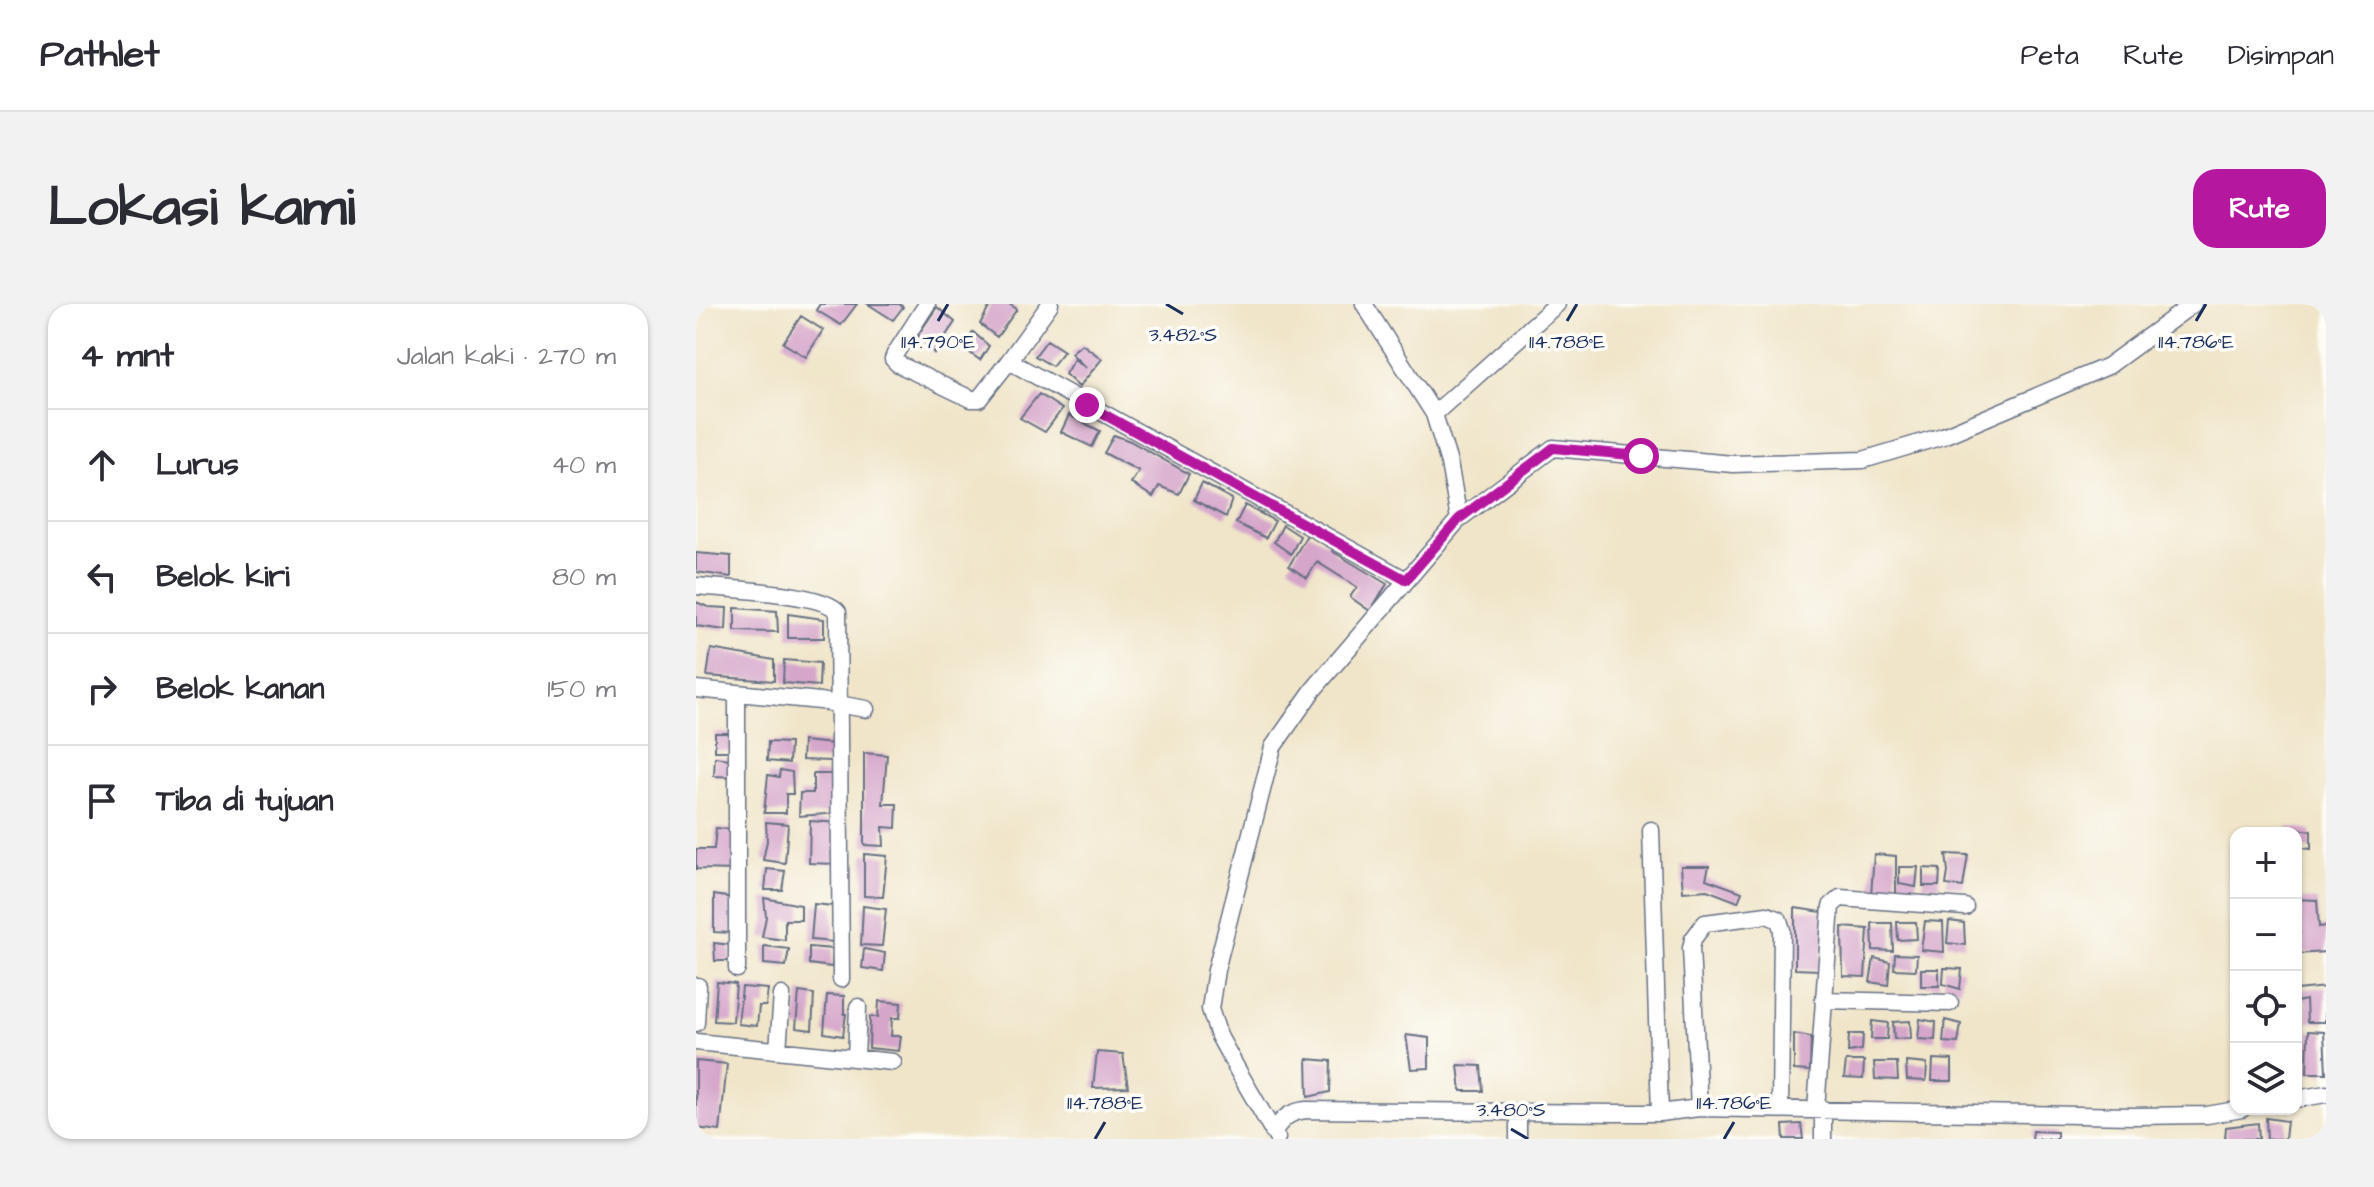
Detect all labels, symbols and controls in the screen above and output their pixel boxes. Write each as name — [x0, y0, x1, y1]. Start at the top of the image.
text: Pathlet — [40, 29, 160, 81]
text: Peta — [2020, 36, 2079, 75]
text: Rute — [2123, 36, 2184, 75]
text: Disimpan — [2228, 36, 2334, 75]
text: Lokasi kami — [48, 169, 355, 247]
button: Rute — [2193, 169, 2326, 248]
text: 3.482°S — [1149, 321, 1217, 349]
text: 114.790°E — [901, 328, 975, 356]
text: 114.788°E — [1529, 328, 1605, 356]
text: 114.786°E — [2158, 328, 2234, 356]
text: 4 mnt — [80, 332, 174, 380]
text: Jalan kaki · 270 m — [397, 338, 616, 374]
route end — [1069, 387, 1105, 423]
route start — [1623, 438, 1659, 474]
icon: ahead — [80, 443, 124, 487]
text: Lurus — [156, 444, 239, 486]
text: 40 m — [551, 447, 616, 483]
icon: left — [80, 555, 124, 599]
text: Belok kiri — [156, 556, 290, 598]
text: 80 m — [552, 559, 616, 595]
icon: right — [80, 667, 124, 711]
text: Belok kanan — [156, 668, 325, 710]
text: 150 m — [547, 671, 616, 707]
icon: arrive — [80, 779, 124, 823]
text: Tiba di tujuan — [156, 780, 333, 822]
map controls — [2230, 827, 2302, 1115]
button: + — [2230, 827, 2302, 899]
button: − — [2230, 899, 2302, 971]
button: locate — [2230, 971, 2302, 1043]
button: layers — [2230, 1043, 2302, 1115]
text: 114.788°E — [1067, 1089, 1143, 1117]
text: 114.786°E — [1696, 1089, 1772, 1117]
text: 3.480°S — [1476, 1096, 1546, 1124]

